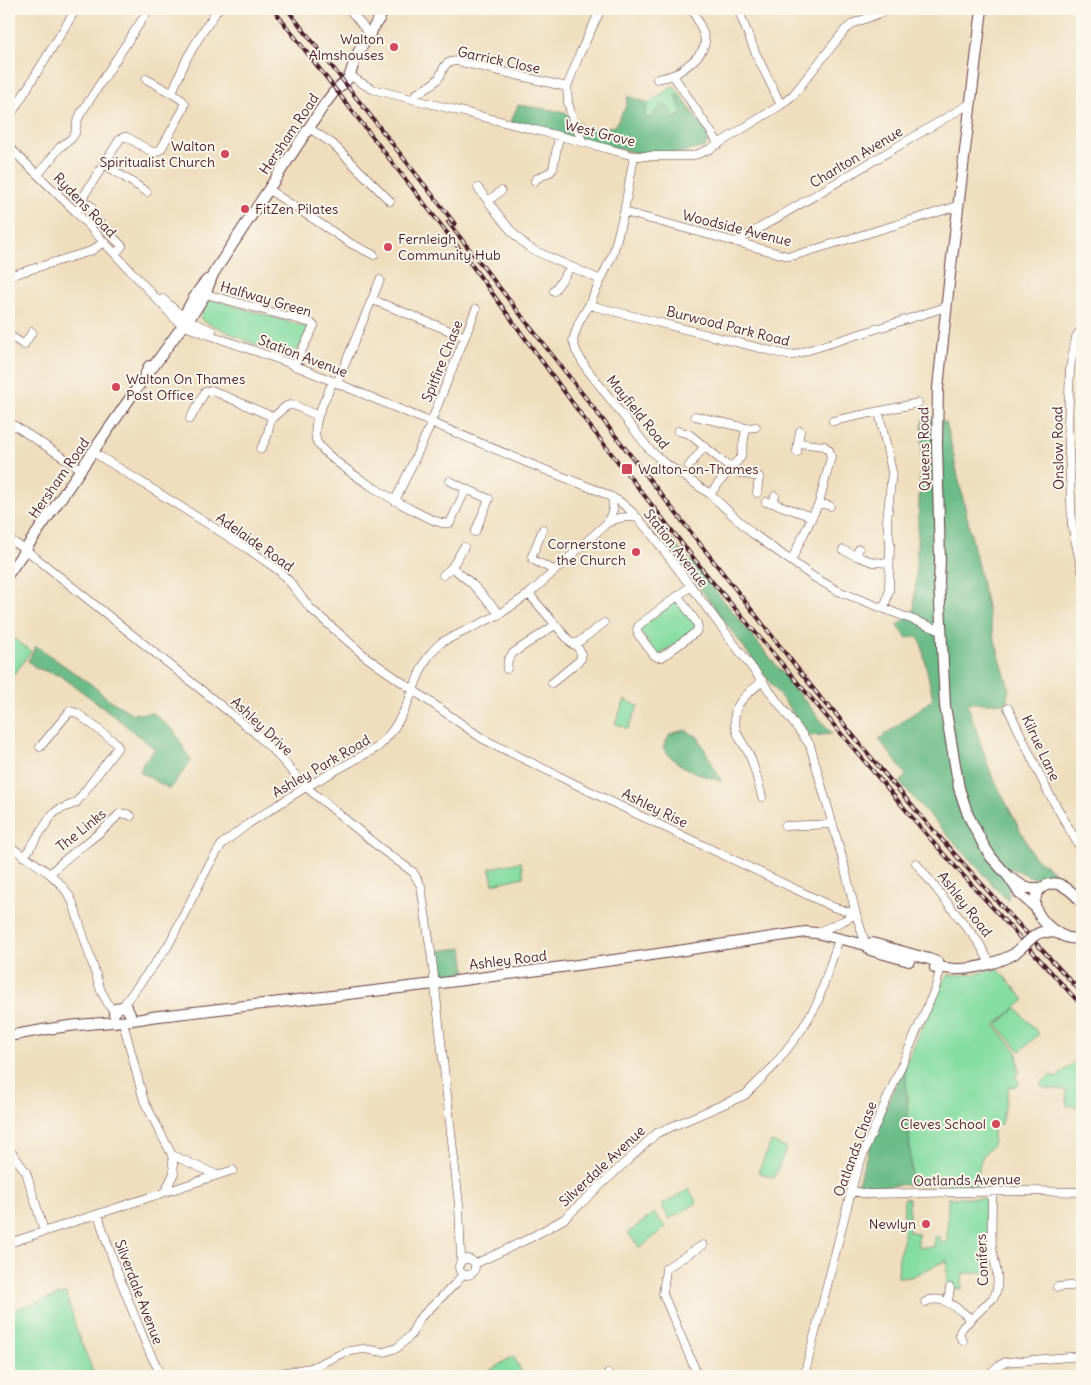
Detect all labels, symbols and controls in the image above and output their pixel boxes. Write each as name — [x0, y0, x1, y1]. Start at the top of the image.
place label: Walton Almshouses — [309, 30, 384, 64]
marker: Walton Almshouses — [388, 41, 400, 53]
street label: Garrick Close — [456, 42, 542, 78]
street label: Hersham Road — [255, 90, 323, 178]
street label: West Grove — [563, 116, 637, 150]
street label: Charlton Avenue — [806, 122, 906, 192]
place label: Walton Spiritualist Church — [100, 137, 215, 171]
marker: Walton Spiritualist Church — [219, 148, 231, 160]
street label: Rydens Road — [50, 169, 120, 241]
place label: FitZen Pilates — [255, 200, 338, 218]
marker: FitZen Pilates — [239, 203, 251, 215]
street label: Woodside Avenue — [681, 206, 793, 250]
place label: Fernleigh Community Hub — [398, 230, 501, 264]
marker: Fernleigh Community Hub — [382, 241, 394, 253]
street label: Halfway Green — [218, 277, 314, 321]
street label: Burwood Park Road — [664, 302, 792, 350]
street label: Spitfire Chase — [417, 317, 467, 405]
street label: Station Avenue — [256, 331, 350, 381]
place label: Walton On Thames Post Office — [126, 370, 245, 404]
street label: Mayfield Road — [603, 371, 673, 453]
marker: Walton On Thames Post Office — [110, 381, 122, 393]
street label: Onslow Road — [1048, 406, 1068, 490]
street label: Queens Road — [914, 407, 934, 491]
street label: Hersham Road — [25, 434, 93, 522]
place label: Walton-on-Thames — [638, 460, 759, 478]
marker: Walton-on-Thames — [620, 462, 634, 476]
street label: Station Avenue — [640, 505, 712, 591]
street label: Adelaide Road — [213, 509, 297, 575]
place label: Cornerstone the Church — [547, 535, 626, 569]
marker: Cornerstone the Church — [630, 546, 642, 558]
street label: Ashley Drive — [227, 693, 297, 759]
street label: Kilrue Lane — [1018, 712, 1064, 784]
street label: Ashley Park Road — [269, 731, 373, 801]
street label: Ashley Rise — [619, 784, 691, 832]
street label: The Links — [53, 805, 109, 855]
street label: Ashley Road — [934, 868, 996, 940]
street label: Ashley Road — [468, 946, 548, 974]
street label: Oatlands Chase — [829, 1099, 881, 1199]
place label: Cleves School — [900, 1115, 986, 1133]
marker: Cleves School — [990, 1118, 1002, 1130]
street label: Silverdale Avenue — [555, 1122, 649, 1210]
street label: Oatlands Avenue — [913, 1170, 1021, 1190]
place label: Newlyn — [869, 1215, 916, 1233]
marker: Newlyn — [920, 1218, 932, 1230]
street label: Conifers — [972, 1234, 992, 1286]
street label: Silverdale Avenue — [111, 1237, 167, 1347]

